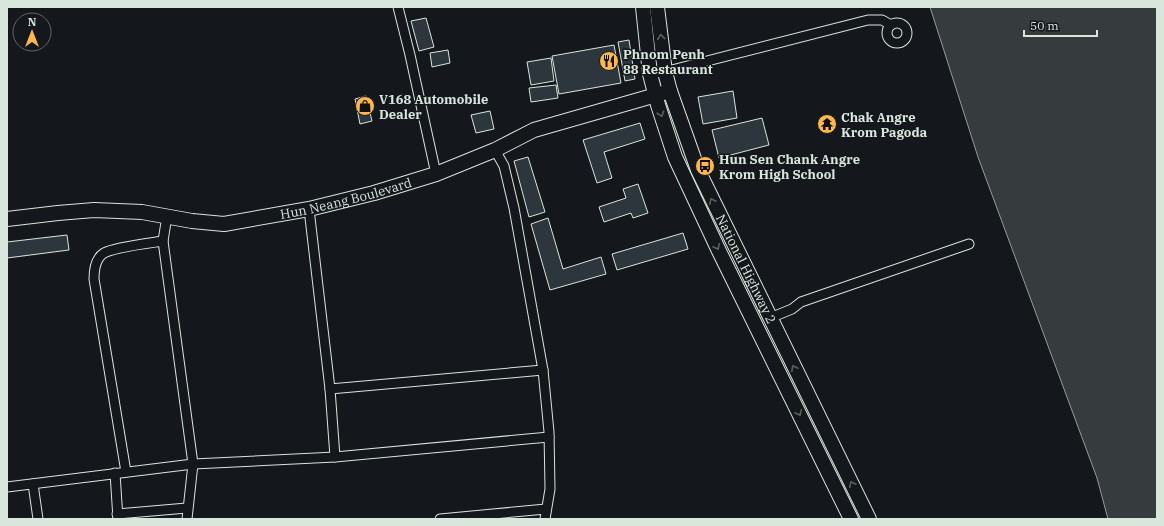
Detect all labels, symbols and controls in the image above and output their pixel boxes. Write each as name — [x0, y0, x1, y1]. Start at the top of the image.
north arrow — [12, 12, 52, 52]
scale bar — [1024, 12, 1097, 38]
text: N — [28, 15, 37, 29]
text: 50 m — [1030, 18, 1059, 33]
one-way arrow — [657, 34, 666, 40]
place label: Phnom Penh 88 Restaurant — [623, 46, 713, 78]
restaurant icon: Phnom Penh 88 Restaurant — [598, 50, 620, 72]
place label: V168 Automobile Dealer — [379, 91, 488, 123]
shop icon: V168 Automobile Dealer — [354, 95, 376, 117]
place label: Chak Angre Krom Pagoda — [841, 109, 928, 141]
one-way arrow — [656, 111, 664, 118]
temple icon: Chak Angre Krom Pagoda — [816, 113, 838, 135]
place label: Hun Sen Chank Angre Krom High School — [719, 151, 860, 183]
bus stop icon: Hun Sen Chank Angre Krom High School — [694, 155, 716, 177]
street label: Hun Neang Boulevard — [279, 174, 414, 223]
one-way arrow — [709, 197, 717, 205]
street label: National Highway 2 — [712, 212, 780, 326]
one-way arrow — [712, 242, 720, 250]
one-way arrow — [791, 364, 799, 372]
one-way arrow — [794, 409, 802, 417]
one-way arrow — [849, 481, 857, 488]

